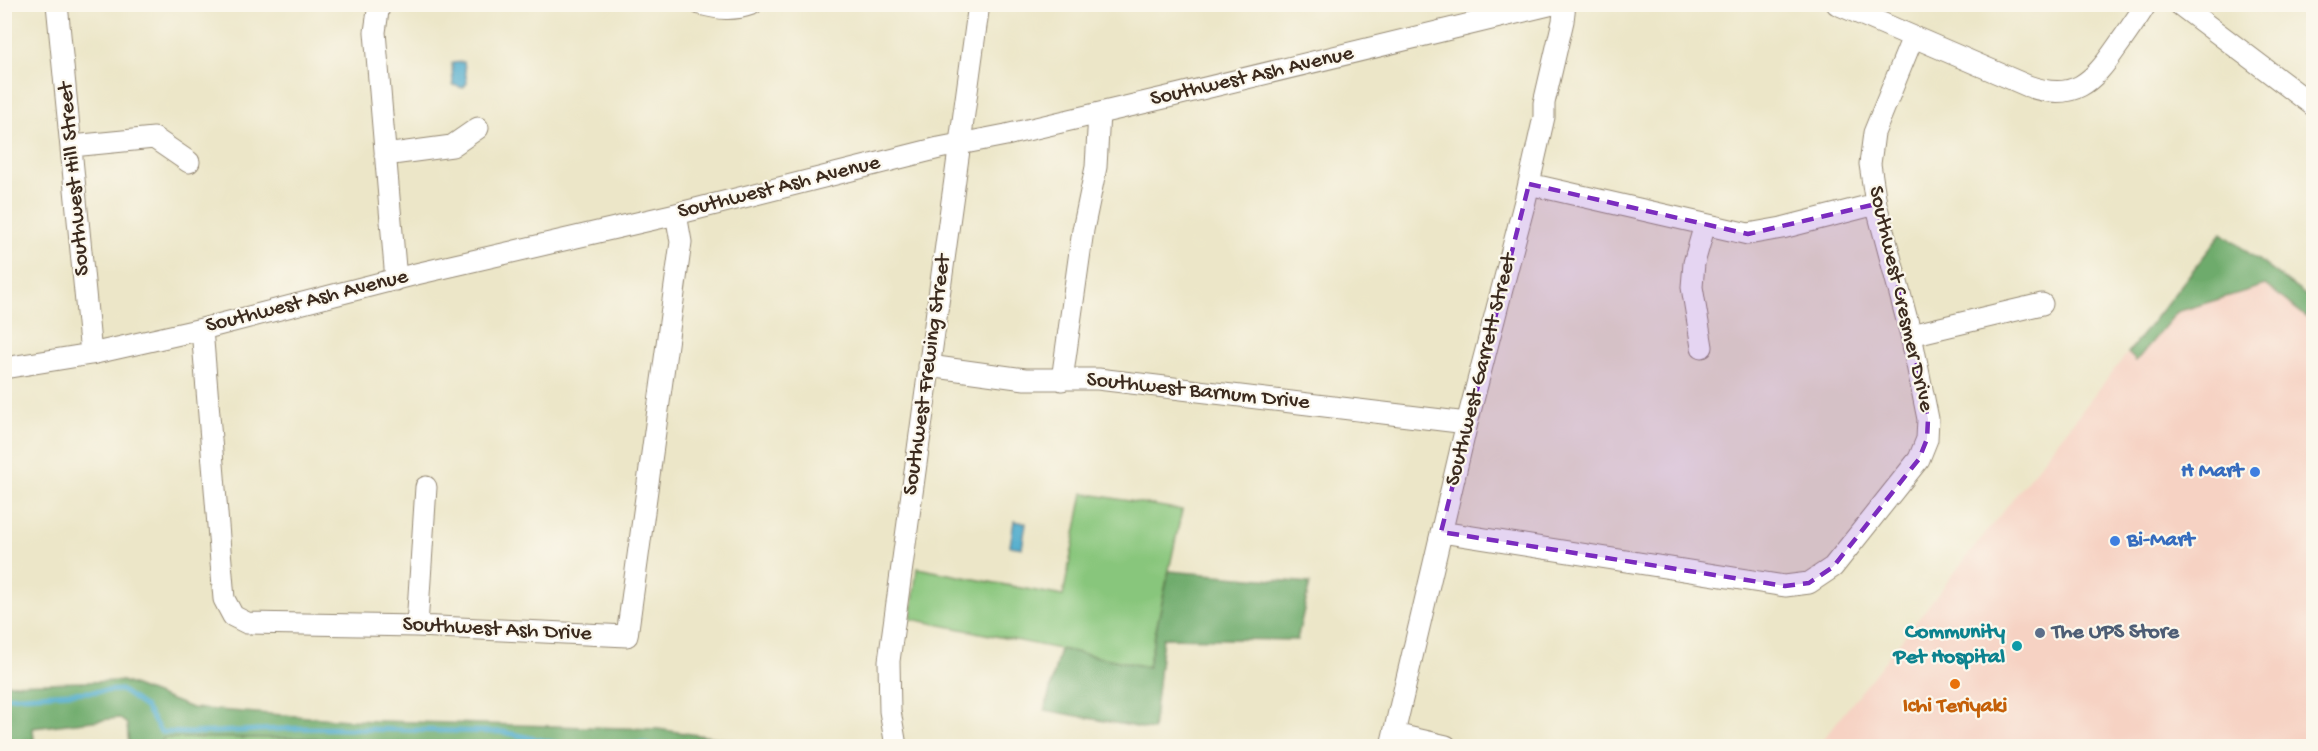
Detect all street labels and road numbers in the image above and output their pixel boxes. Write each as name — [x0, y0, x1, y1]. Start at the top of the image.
street label: Southwest Ash Avenue — [1148, 41, 1357, 113]
street label: Southwest Hill Street — [53, 79, 96, 277]
street label: Southwest Ash Avenue — [675, 150, 884, 226]
street label: Southwest Cresmer Drive — [1861, 184, 1939, 415]
street label: Southwest Garrett Street — [1441, 249, 1524, 489]
street label: Southwest Frewing Street — [898, 251, 958, 497]
street label: Southwest Ash Avenue — [203, 264, 412, 340]
street label: Southwest Barnum Drive — [1085, 367, 1312, 417]
street label: Southwest Ash Drive — [402, 612, 593, 648]

